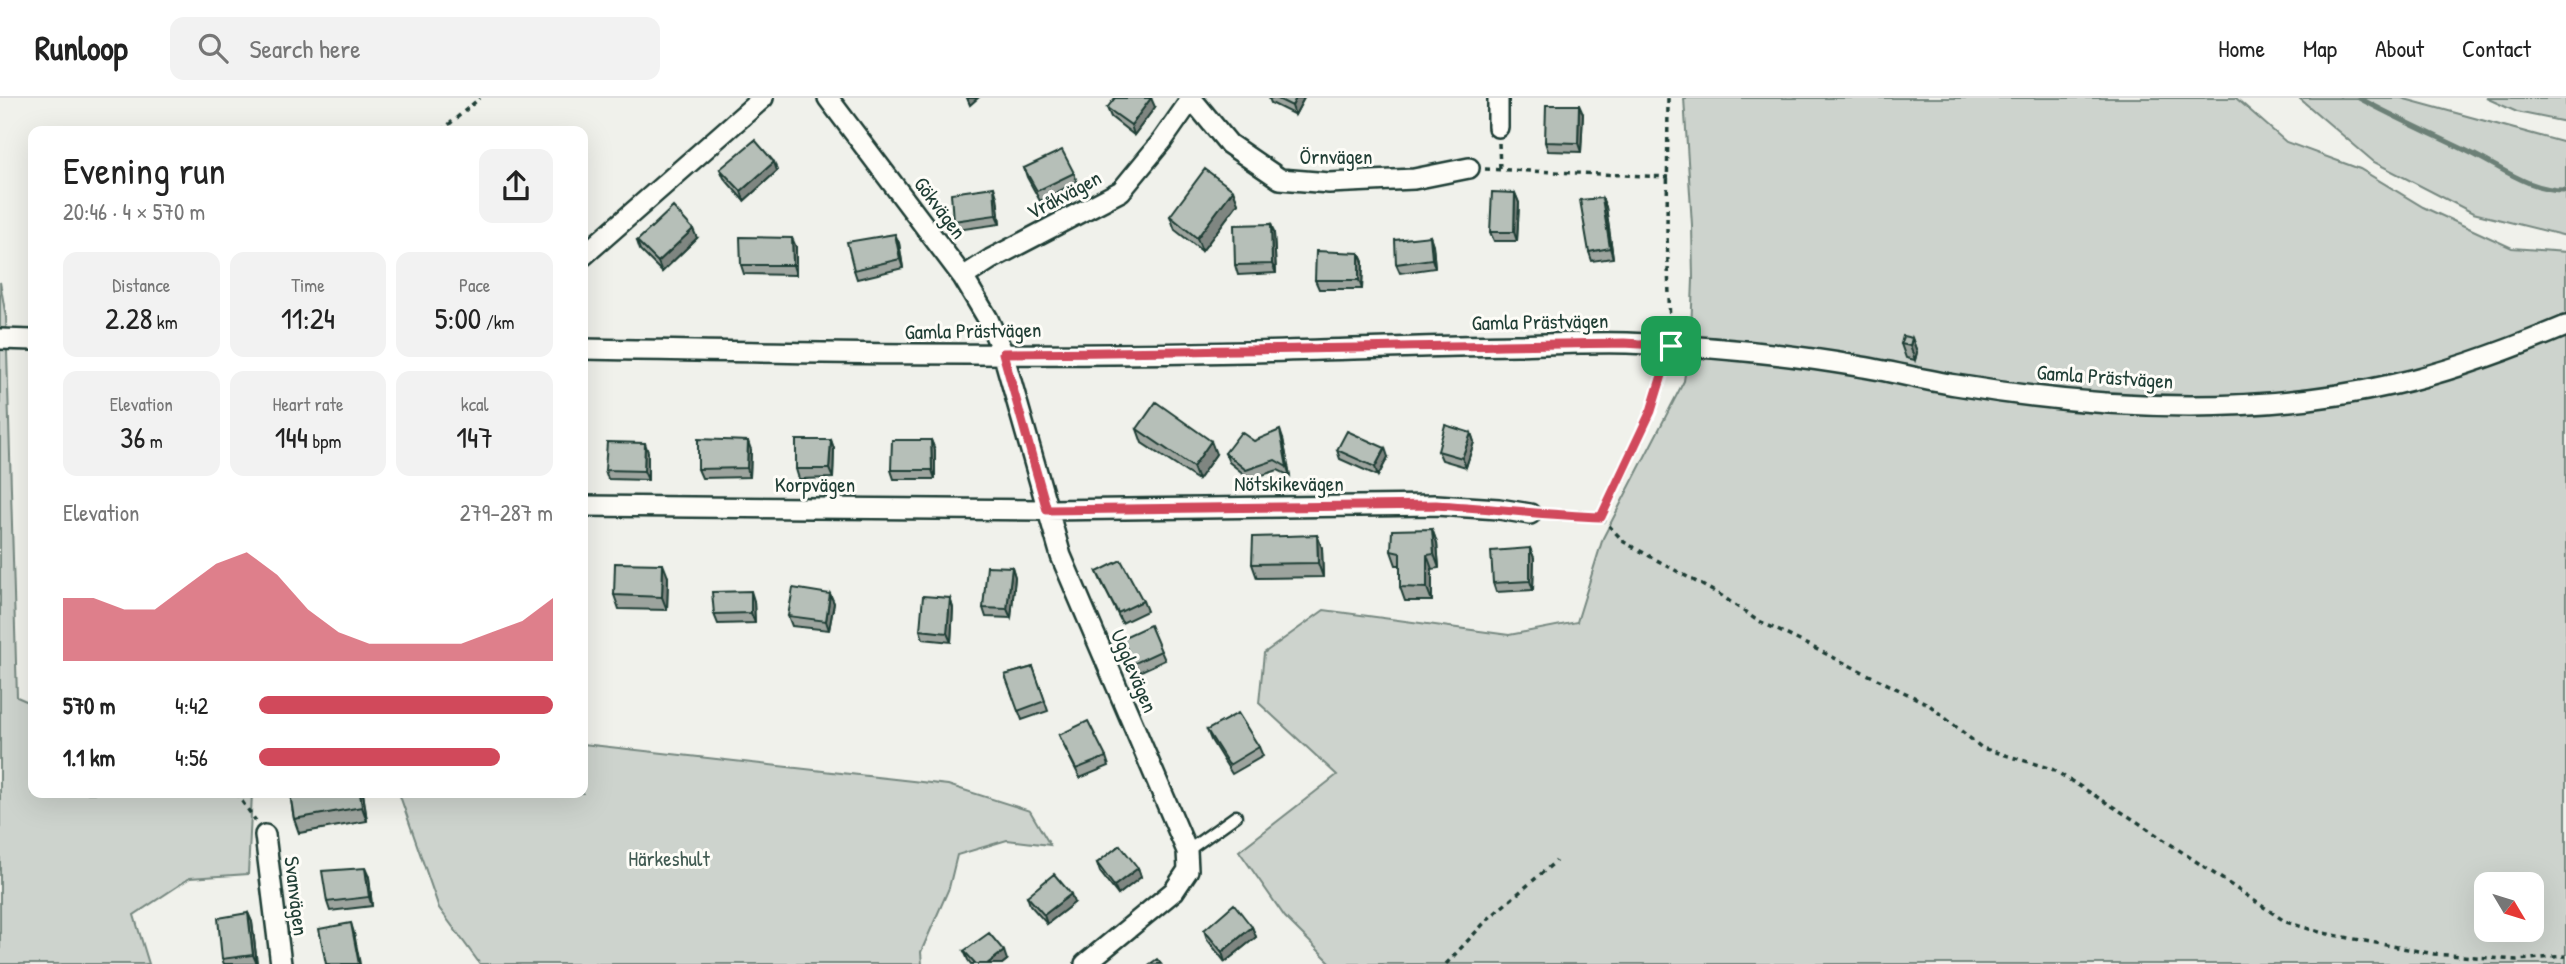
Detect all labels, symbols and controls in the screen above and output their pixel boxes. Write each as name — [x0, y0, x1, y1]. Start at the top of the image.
search box — [170, 17, 660, 80]
text: Runloop — [35, 26, 128, 70]
icon: search — [194, 29, 232, 67]
text: Search here — [250, 31, 361, 66]
text: Home — [2218, 32, 2265, 64]
text: Map — [2303, 32, 2337, 64]
text: About — [2375, 32, 2424, 64]
text: Contact — [2462, 32, 2531, 64]
street label: Örnvägen — [1299, 142, 1373, 171]
text: Evening run — [63, 144, 226, 196]
button: share — [479, 149, 553, 223]
street label: Vråkvägen — [1021, 163, 1106, 226]
street label: Gökvägen — [907, 171, 973, 245]
text: 20:46 · 4 × 570 m — [63, 196, 205, 227]
text: Distance — [112, 272, 170, 298]
text: Time — [291, 272, 325, 298]
text: Pace — [459, 272, 490, 298]
text: 2.28 — [105, 298, 152, 338]
text: 11:24 — [281, 298, 335, 338]
text: 5:00 — [435, 298, 481, 338]
street label: Gamla Prästvägen — [1471, 306, 1609, 337]
text: km — [152, 309, 178, 335]
text: /km — [481, 309, 515, 335]
street label: Gamla Prästvägen — [904, 315, 1042, 346]
pin — [1641, 316, 1701, 376]
icon: arrive — [1652, 327, 1690, 365]
street label: Gamla Prästvägen — [2036, 357, 2174, 396]
text: Elevation — [110, 391, 173, 417]
text: Heart rate — [273, 391, 343, 417]
text: kcal — [461, 391, 489, 417]
text: 36 — [120, 417, 145, 457]
text: 144 — [275, 417, 308, 457]
text: 147 — [456, 417, 493, 457]
text: m — [145, 428, 163, 454]
text: bpm — [308, 428, 341, 454]
street label: Nötskikevägen — [1234, 469, 1344, 498]
street label: Korpvägen — [775, 470, 855, 499]
text: Elevation — [63, 497, 139, 528]
text: 279–287 m — [460, 497, 553, 528]
street label: Ugglevägen — [1104, 625, 1165, 717]
text: 570 m — [63, 690, 115, 721]
text: 4:42 — [175, 690, 208, 721]
text: 1.1 km — [63, 742, 115, 773]
text: 4:56 — [175, 742, 208, 773]
park label: Härkeshult — [628, 844, 710, 873]
street label: Svanvägen — [277, 855, 316, 937]
north arrow — [2474, 872, 2544, 942]
map controls — [2474, 872, 2544, 942]

